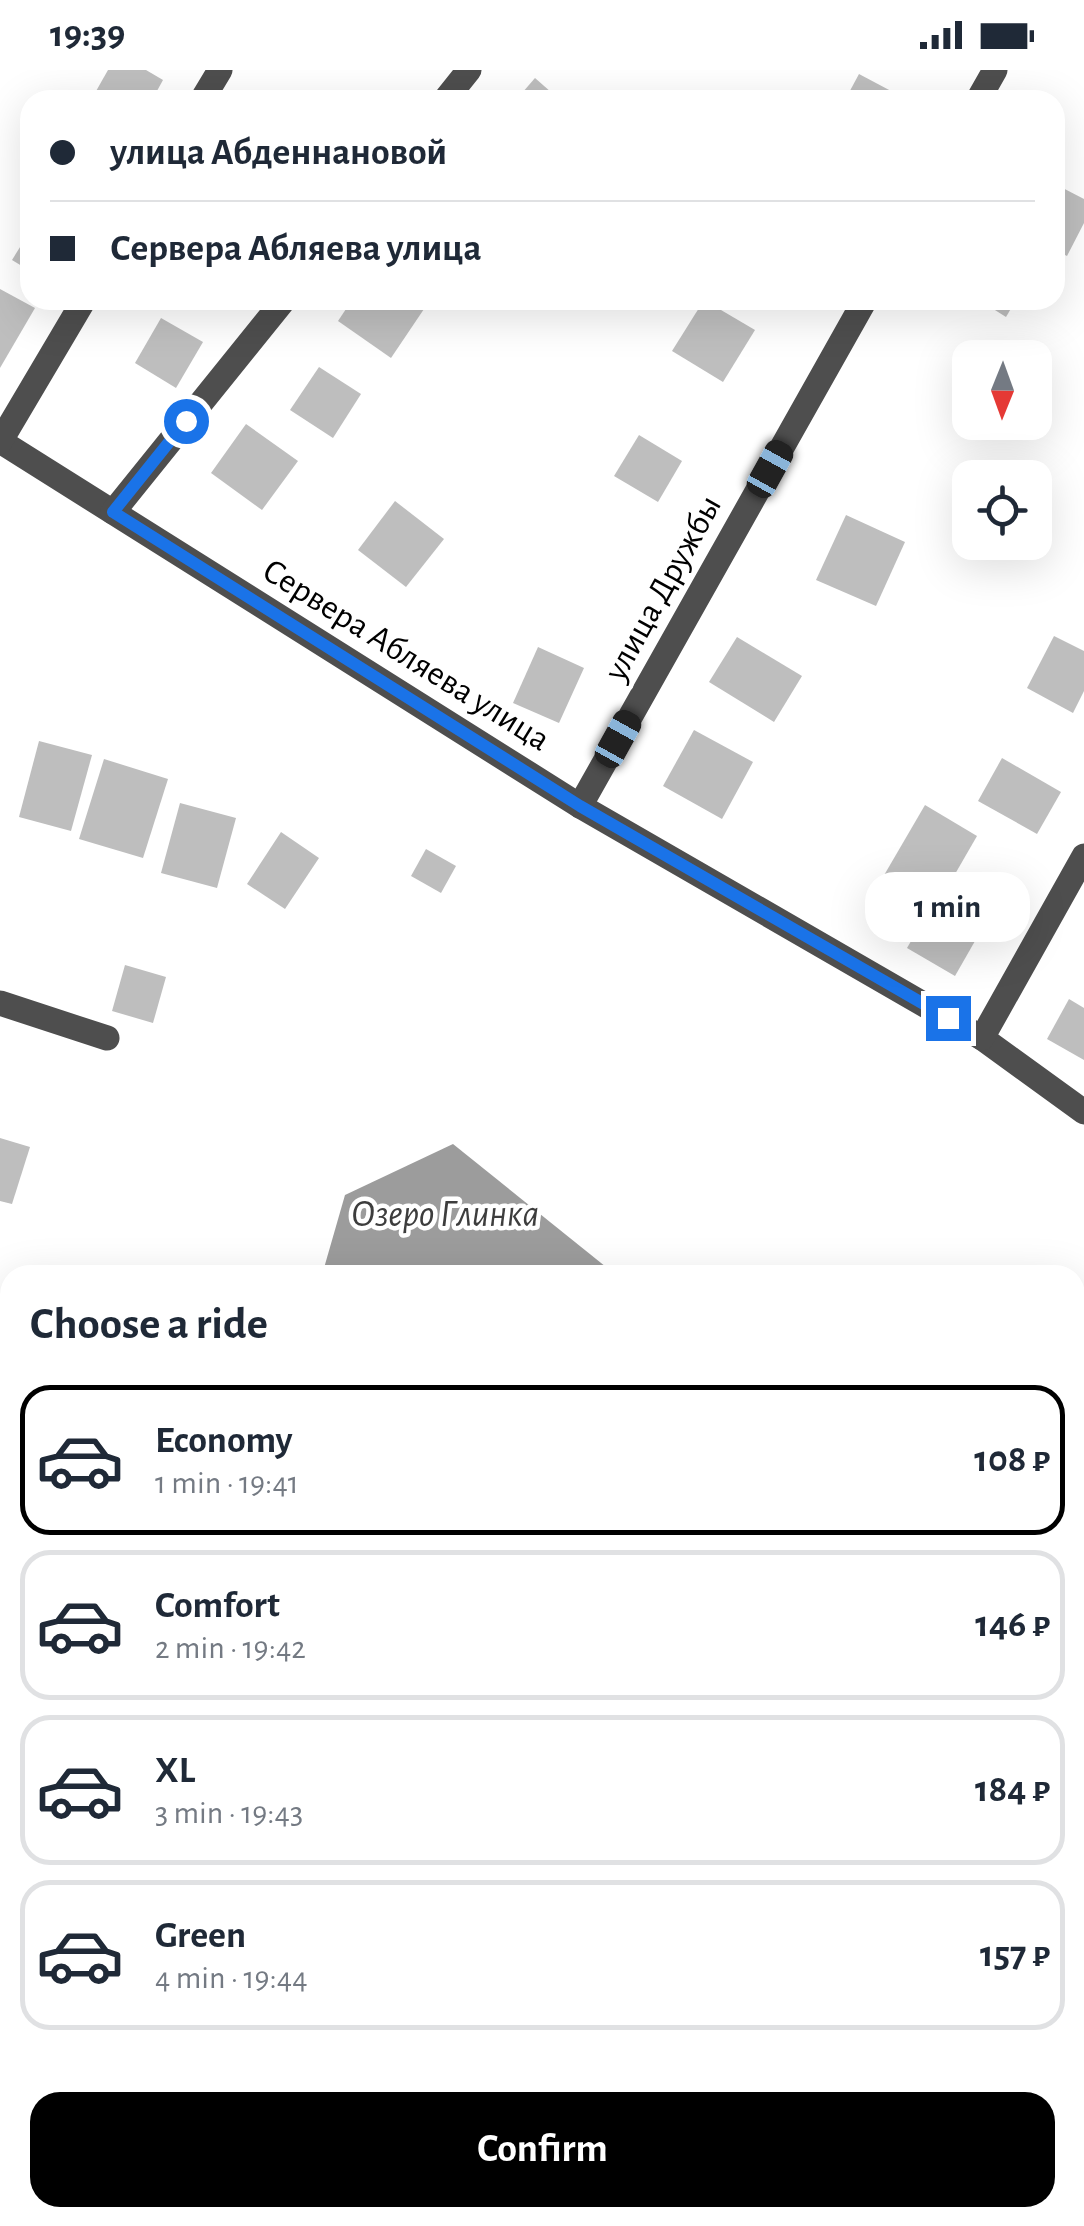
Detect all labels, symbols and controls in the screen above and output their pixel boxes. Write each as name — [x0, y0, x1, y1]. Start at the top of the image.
text: 19:39 — [50, 16, 125, 54]
text: улица Абденнановой — [110, 134, 447, 172]
text: Сервера Абляева улица — [110, 230, 481, 268]
north arrow — [952, 340, 1052, 440]
map controls — [952, 340, 1052, 560]
route start — [164, 399, 209, 444]
car — [742, 435, 798, 503]
button: locate — [952, 460, 1052, 560]
street label: улица Дружбы — [597, 490, 728, 687]
street label: Сервера Абляева улица — [256, 552, 556, 758]
car — [590, 705, 646, 773]
callout: 1 min — [866, 873, 1030, 943]
text: 1 min — [914, 891, 981, 923]
route end — [926, 996, 971, 1041]
water label: Озеро Глинка — [351, 1196, 539, 1234]
text: Choose a ride — [30, 1302, 268, 1347]
icon: car — [35, 1415, 125, 1505]
text: Economy — [155, 1422, 293, 1460]
text: 108 ₽ — [974, 1441, 1050, 1479]
text: 1 min · 19:41 — [155, 1467, 299, 1499]
icon: car — [35, 1580, 125, 1670]
text: Comfort — [155, 1587, 280, 1625]
text: 146 ₽ — [975, 1606, 1050, 1644]
text: 2 min · 19:42 — [155, 1632, 306, 1664]
icon: car — [35, 1745, 125, 1835]
text: XL — [155, 1752, 195, 1790]
text: 184 ₽ — [975, 1771, 1050, 1809]
text: 3 min · 19:43 — [155, 1797, 303, 1829]
icon: car — [35, 1910, 125, 2000]
text: Green — [155, 1917, 246, 1955]
text: 157 ₽ — [980, 1936, 1050, 1974]
text: 4 min · 19:44 — [155, 1962, 308, 1994]
button: Confirm — [30, 2092, 1055, 2207]

